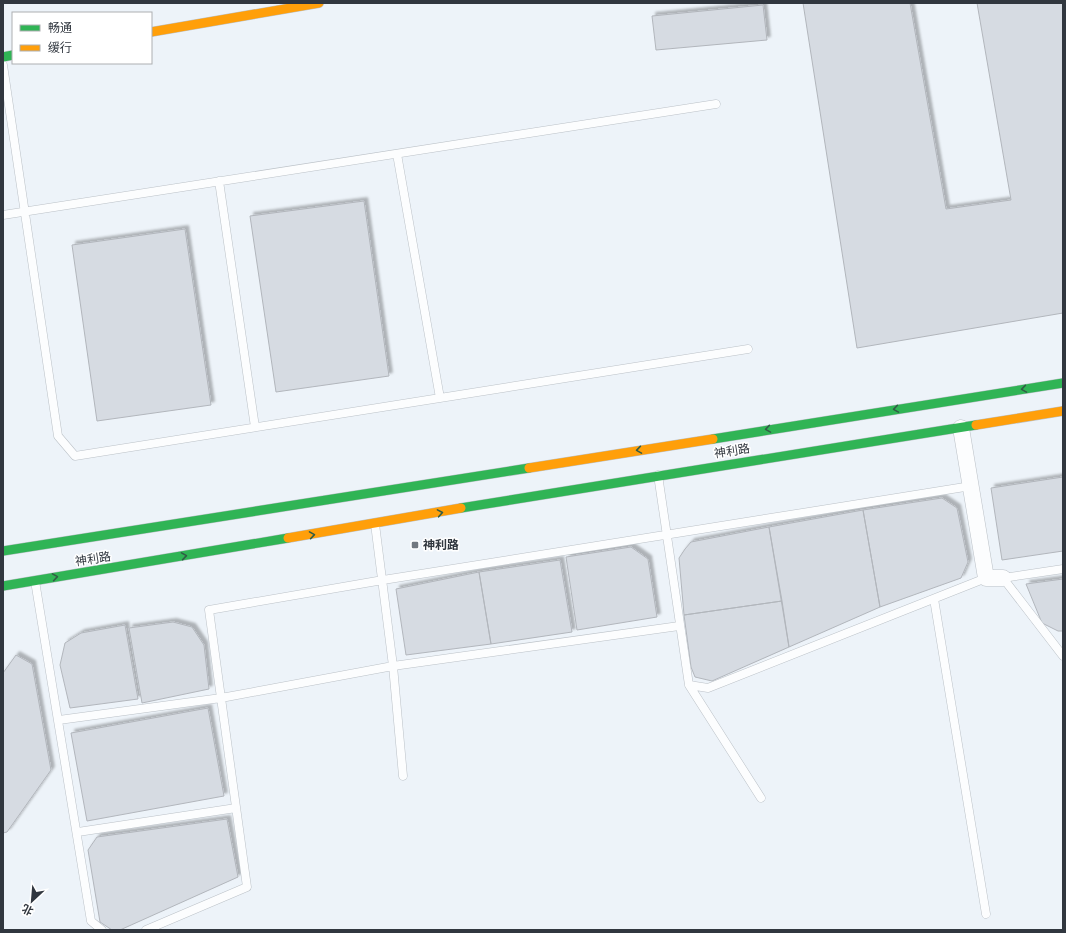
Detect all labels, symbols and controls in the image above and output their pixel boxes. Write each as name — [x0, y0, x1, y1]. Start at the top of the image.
legend — [12, 12, 152, 64]
text: 畅通 — [48, 21, 72, 35]
text: 缓行 — [48, 41, 72, 55]
one-way arrow — [1021, 384, 1028, 393]
one-way arrow — [893, 404, 899, 413]
one-way arrow — [765, 425, 771, 433]
street label: 神利路 — [713, 441, 751, 461]
one-way arrow — [636, 445, 642, 454]
one-way arrow — [437, 509, 443, 518]
one-way arrow — [309, 531, 315, 539]
place label: 神利路 — [423, 538, 459, 552]
marker: 神利路 — [410, 540, 420, 550]
street label: 神利路 — [74, 549, 112, 569]
one-way arrow — [180, 552, 187, 561]
one-way arrow — [52, 573, 58, 582]
north arrow — [12, 881, 52, 921]
text: 北 — [20, 901, 36, 918]

